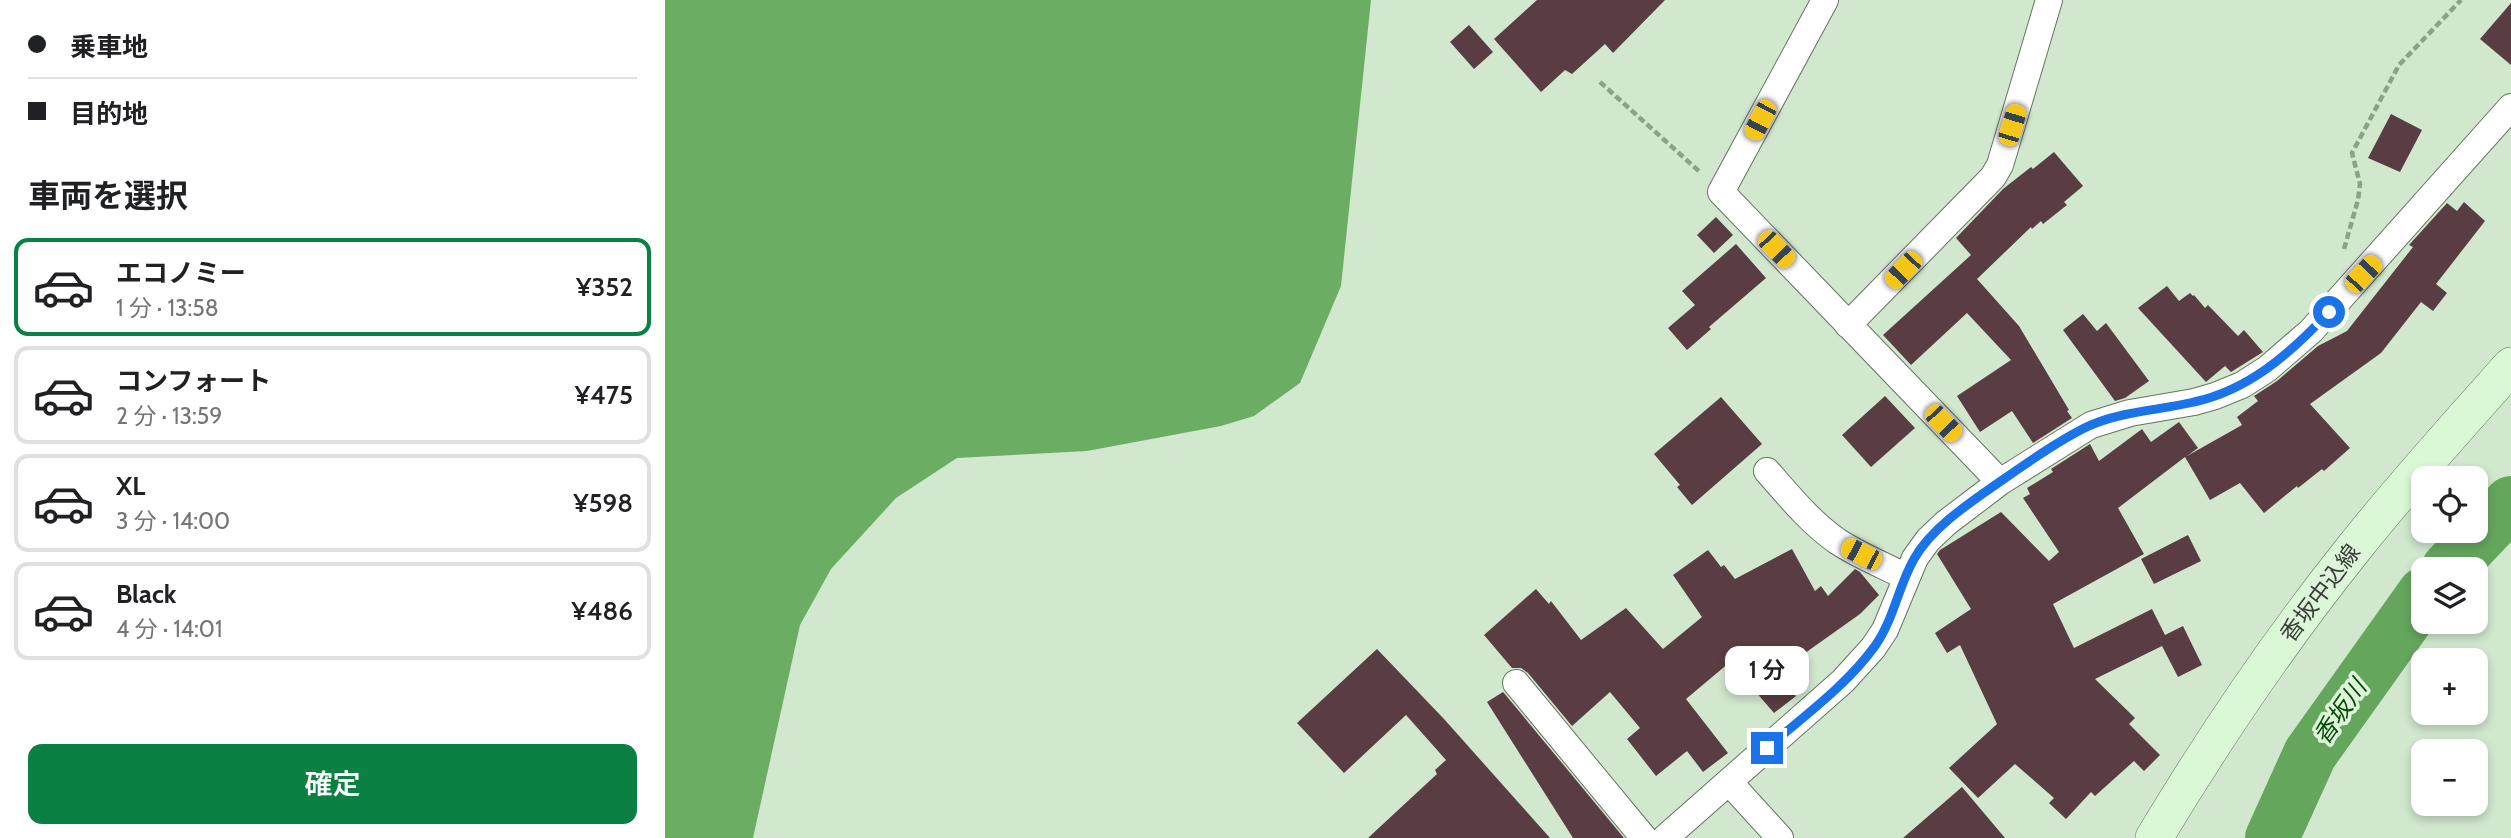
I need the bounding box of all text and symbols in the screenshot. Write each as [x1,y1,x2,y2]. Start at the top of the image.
text: 乗車地 [70,31,148,63]
car [1741,97,1780,143]
text: 目的地 [70,98,148,130]
car [1996,102,2029,148]
text: 車両を選択 [28,176,188,215]
car [1754,227,1799,271]
car [1881,248,1926,292]
car [2341,251,2386,297]
icon: car [32,256,95,319]
text: エコノミー [116,257,246,289]
text: ¥352 [576,271,633,303]
text: 1 分 · 13:58 [116,294,219,322]
route start [2313,296,2345,328]
icon: car [32,364,95,427]
text: コンフォート [116,365,271,397]
text: ¥475 [575,379,633,411]
car [1921,401,1966,445]
text: 2 分 · 13:59 [116,402,222,430]
map controls [2411,466,2488,816]
button: locate [2411,466,2488,543]
text: XL [116,470,145,502]
icon: car [32,472,95,535]
text: ¥598 [573,487,633,519]
text: 3 分 · 14:00 [116,507,230,535]
car [1838,535,1885,573]
street label: 香坂中込線 [2274,539,2366,647]
button: layers [2411,557,2488,634]
text: Black [116,578,176,610]
icon: car [32,580,95,643]
text: ¥486 [572,595,633,627]
text: 4 分 · 14:01 [116,615,222,643]
callout: 1 分 [1725,646,1809,696]
button: + [2411,648,2488,725]
text: 1 分 [1749,656,1785,684]
water label: 香坂川 [2307,671,2374,750]
route end [1751,732,1783,764]
button: − [2411,739,2488,816]
button: 確定 [28,744,637,824]

